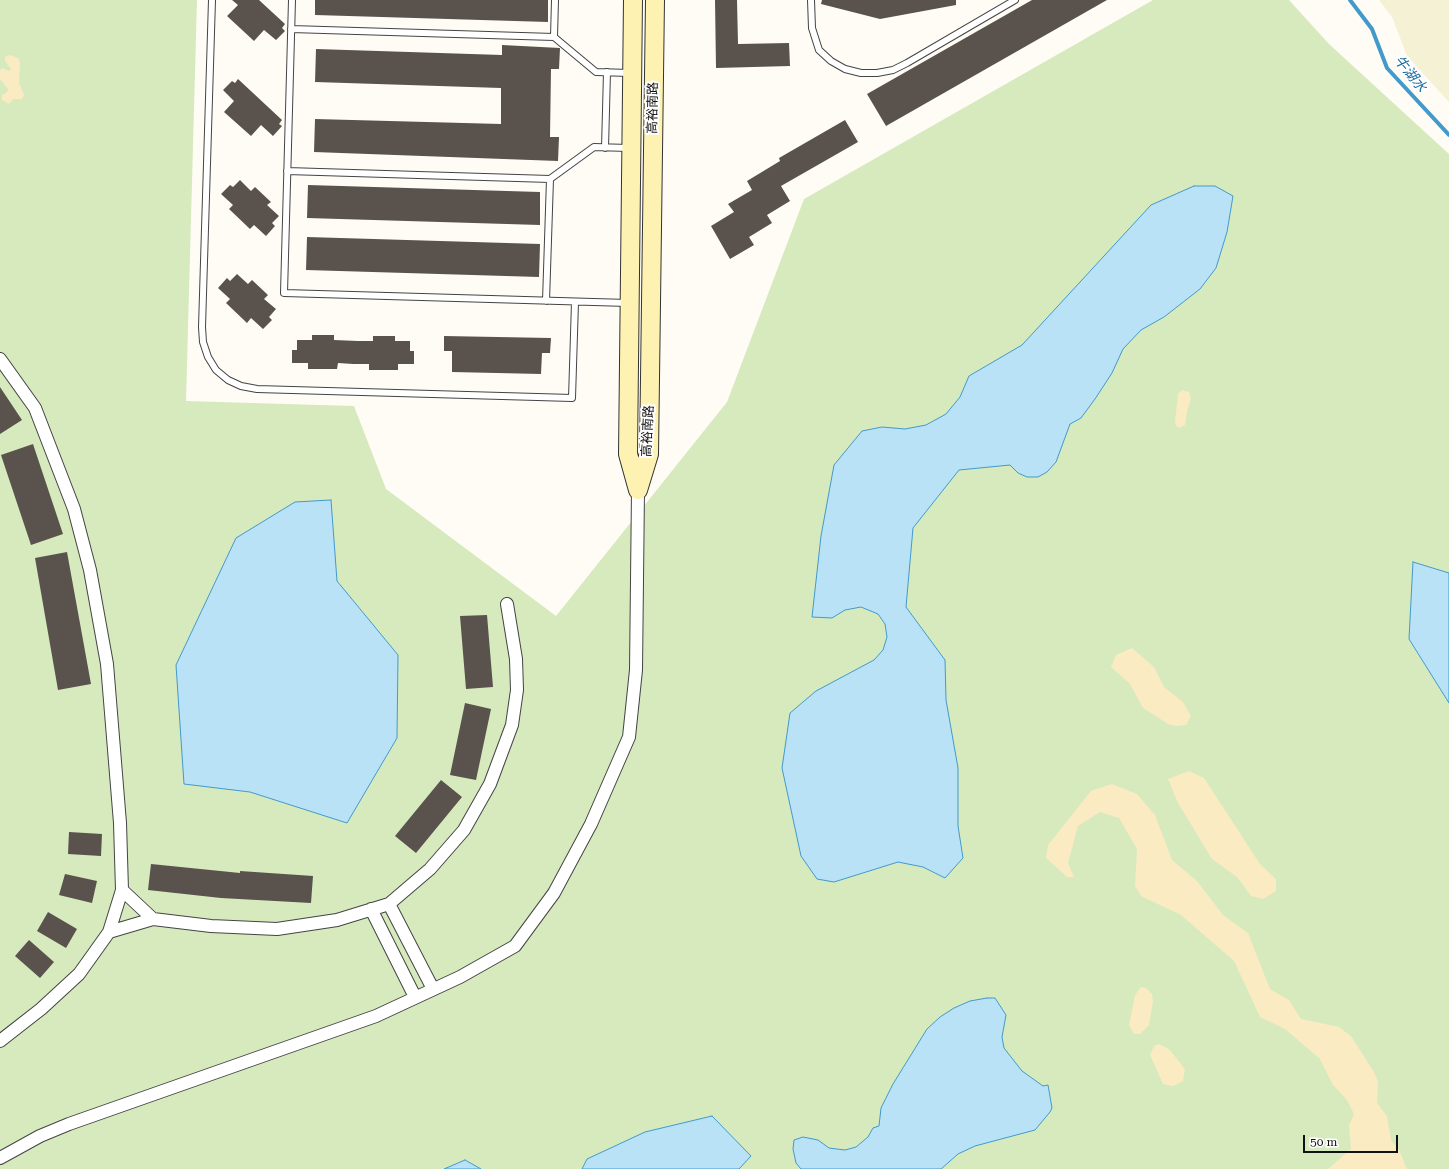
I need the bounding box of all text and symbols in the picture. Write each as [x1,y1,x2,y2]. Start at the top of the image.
water label: 牛湖水 [1390,52,1430,96]
street label: 高裕南路 [645,82,661,134]
street label: 高裕南路 [639,405,657,457]
scale bar [1305,1127,1400,1153]
text: 50 m [1310,1135,1337,1149]

